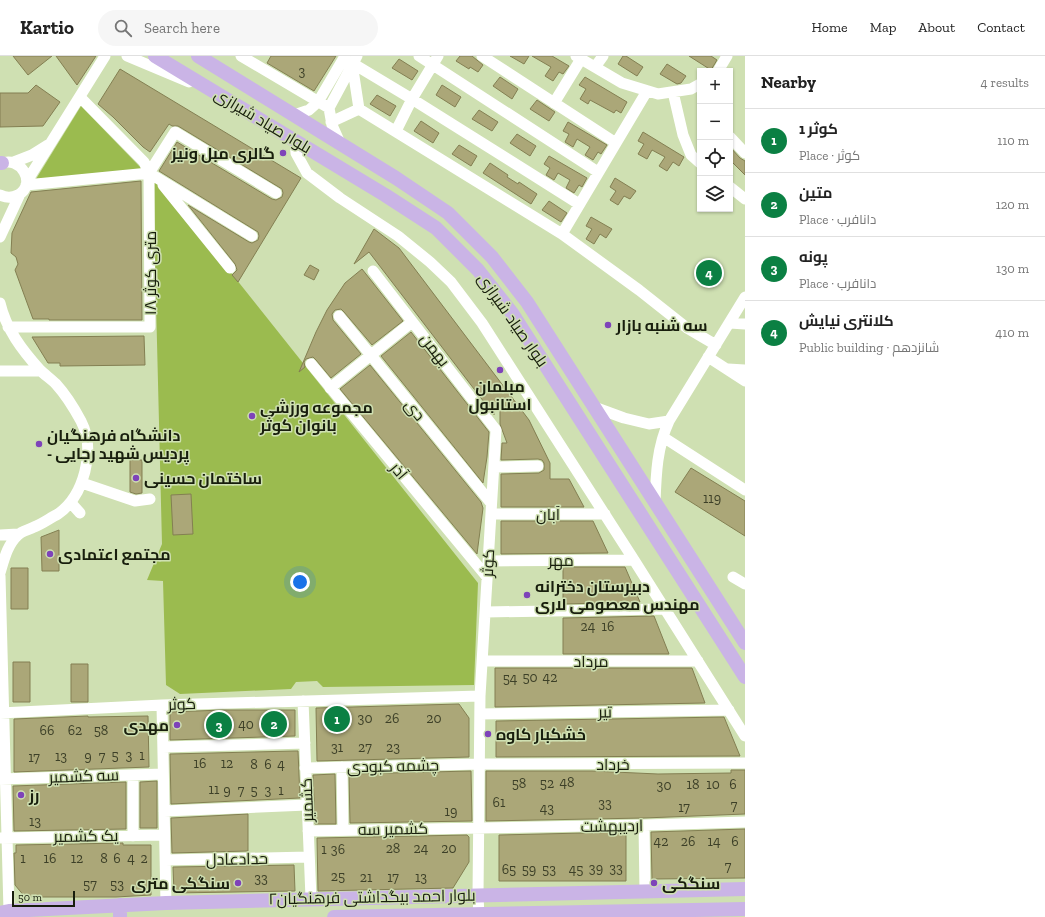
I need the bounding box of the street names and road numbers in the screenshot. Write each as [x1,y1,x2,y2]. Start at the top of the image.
street label: بلوار صیاد شیرازی [210,85,315,158]
street label: ۱۸ متری کوثر [141,231,161,315]
street label: بلوار صیاد شیرازی [473,269,552,371]
street label: بهمن [415,330,454,371]
street label: دی [400,395,429,425]
street label: آذر [386,458,412,484]
street label: آبان [536,505,561,525]
street label: کوثر [478,548,498,579]
street label: مهر [547,551,574,571]
street label: مرداد [574,652,608,671]
street label: کوثر [167,694,196,714]
street label: تیر [597,702,613,722]
street label: خرداد [596,755,630,774]
street label: چشمه کبودی [347,756,439,778]
street label: سه کشمیر [48,765,119,787]
street label: کشمیر [297,778,317,823]
street label: اردیبهشت [581,816,643,837]
street label: کشمیر سه [358,819,428,839]
street label: یک کشمیر [52,826,119,846]
street label: حدادعادل [206,849,268,870]
street label: بلوار احمد بیگداشتی فرهنگیان۲ [268,886,476,909]

